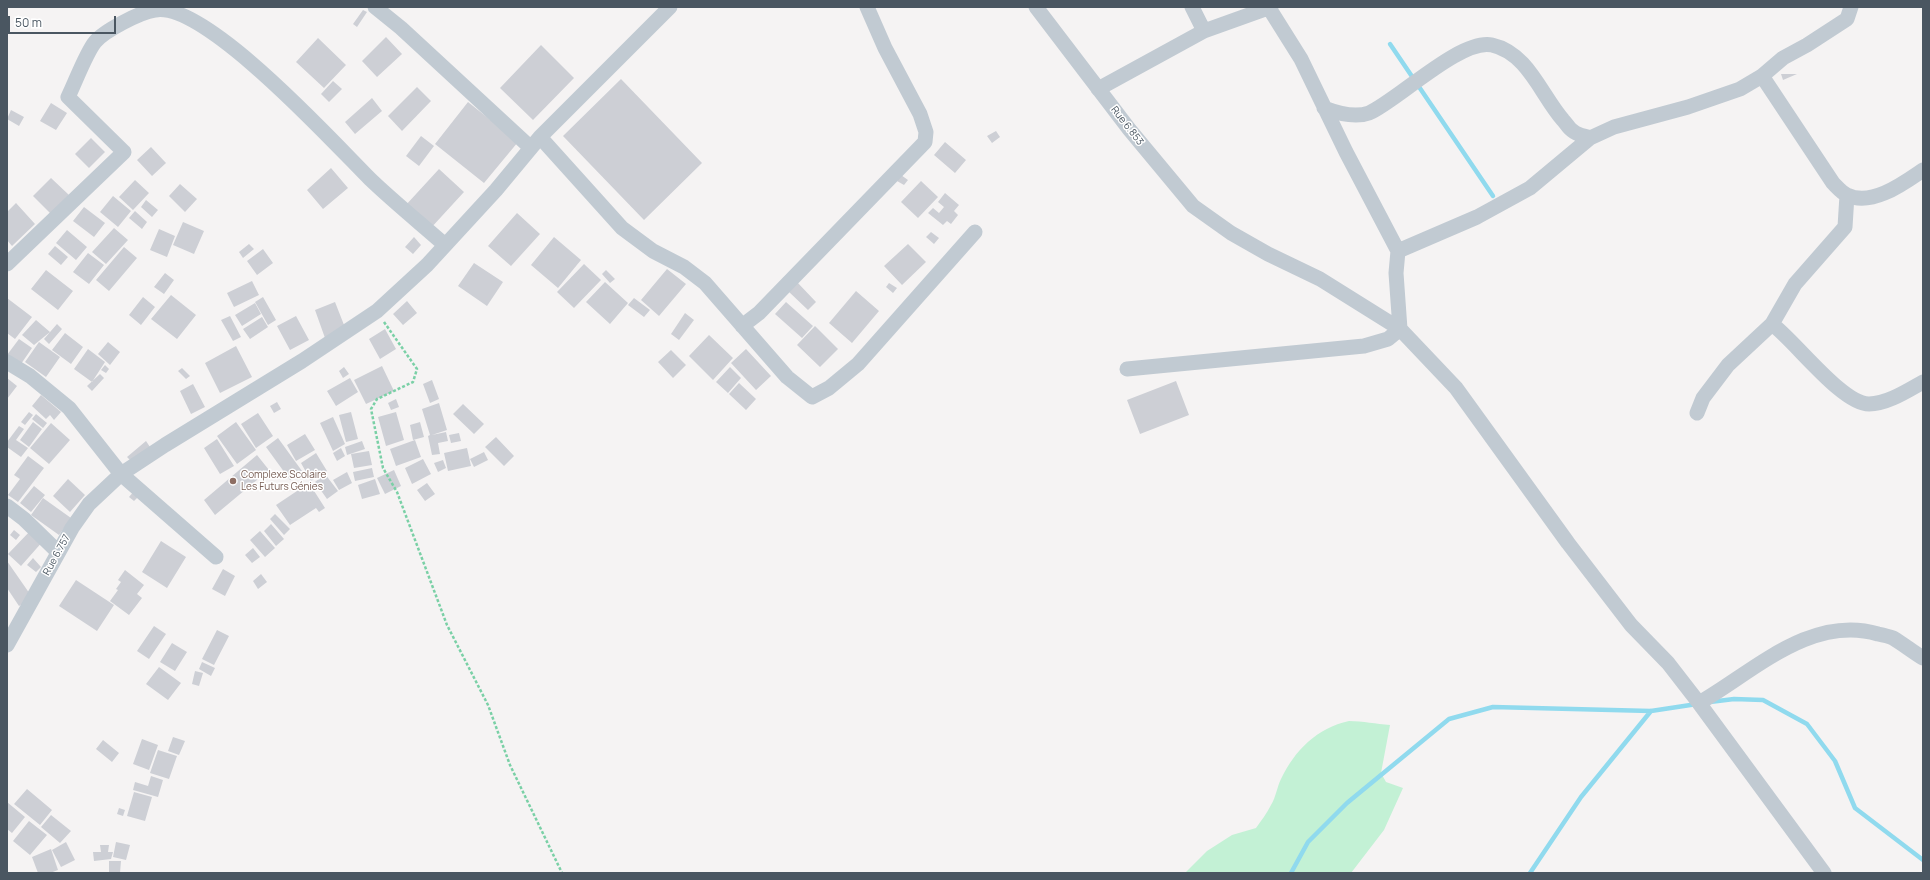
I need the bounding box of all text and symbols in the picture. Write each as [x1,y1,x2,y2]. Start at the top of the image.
scale bar [10,8,118,34]
text: 50 m [15,14,42,31]
street label: Rue 6.853 [1108,104,1146,148]
place label: Complexe Scolaire Les Futurs Génies [241,469,326,492]
marker: Complexe Scolaire Les Futurs Génies [228,476,238,486]
street label: Rue 6.757 [41,533,73,577]

